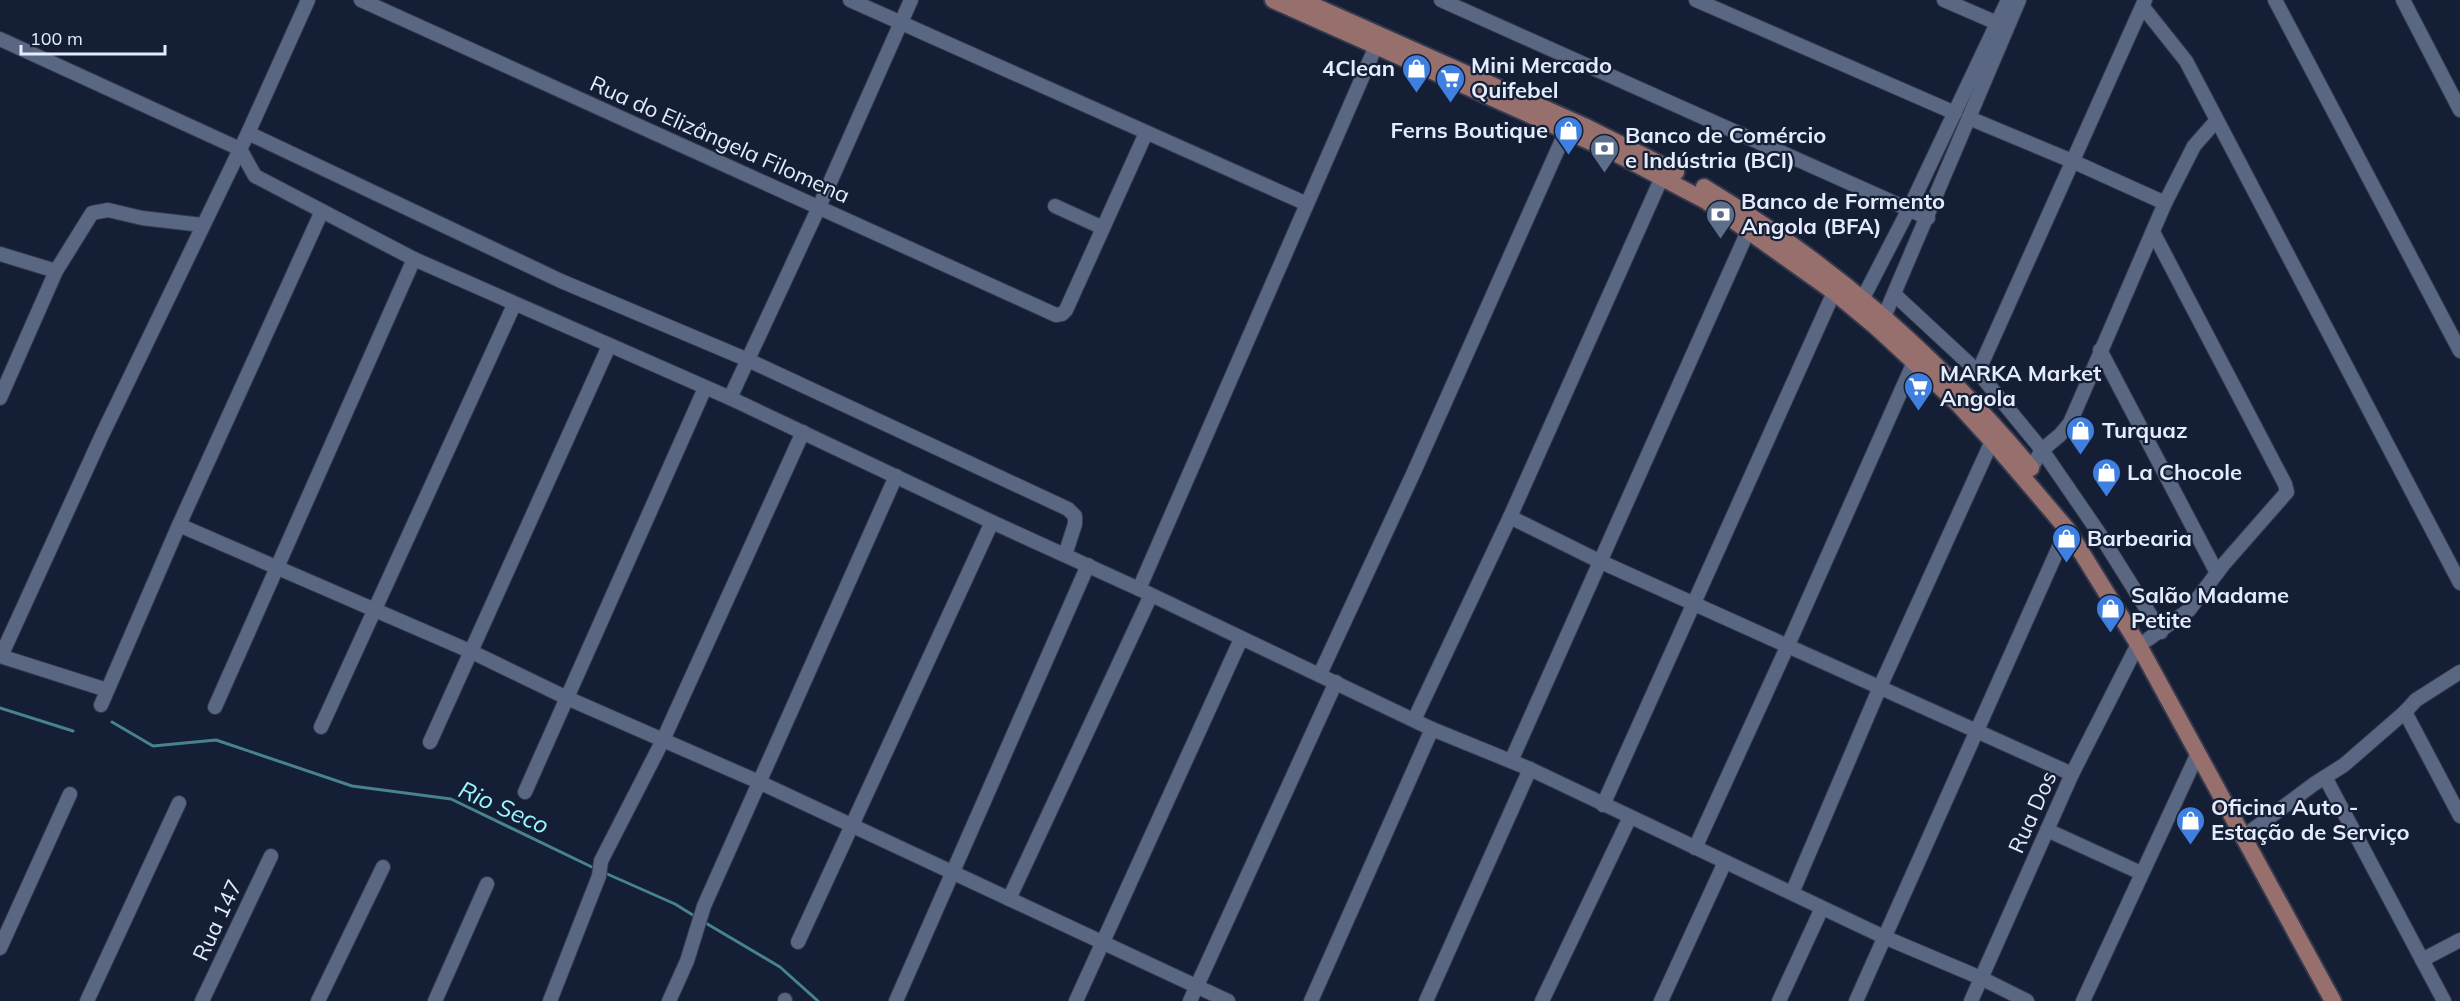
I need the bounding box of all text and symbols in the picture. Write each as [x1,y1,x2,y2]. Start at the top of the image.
scale bar [21,18,165,56]
text: 100 m [30,27,83,50]
place label: Mini Mercado Quifebel [1471,51,1612,104]
shop icon: 4Clean [1400,52,1432,94]
place label: 4Clean [1322,54,1395,82]
supermarket icon: Mini Mercado Quifebel [1434,62,1466,104]
street label: Rua do Elizângela Filomena [586,69,854,209]
shop icon: Ferns Boutique [1553,114,1585,156]
place label: Ferns Boutique [1391,116,1548,144]
place label: Banco de Comércio e Indústria (BCI) [1625,121,1826,174]
bank icon: Banco de Comércio e Indústria (BCI) [1588,132,1620,174]
place label: Banco de Formento Angola (BFA) [1741,187,1945,240]
bank icon: Banco de Formento Angola (BFA) [1704,198,1736,240]
place label: MARKA Market Angola [1940,359,2101,412]
supermarket icon: MARKA Market Angola [1903,370,1935,412]
shop icon: Turquaz [2065,414,2097,456]
place label: Turquaz [2102,416,2188,444]
shop icon: La Chocole [2090,456,2122,498]
place label: La Chocole [2127,458,2242,486]
shop icon: Barbearia [2050,522,2082,564]
place label: Barbearia [2087,524,2192,552]
place label: Salão Madame Petite [2131,581,2289,634]
shop icon: Salão Madame Petite [2094,592,2126,634]
street label: Rua Dos [2002,767,2062,857]
water label: Rio Seco [454,774,554,840]
place label: Oficina Auto - Estação de Serviço [2211,793,2410,846]
shop icon: Oficina Auto - Estação de Serviço [2174,804,2206,846]
street label: Rua 147 [186,875,248,965]

